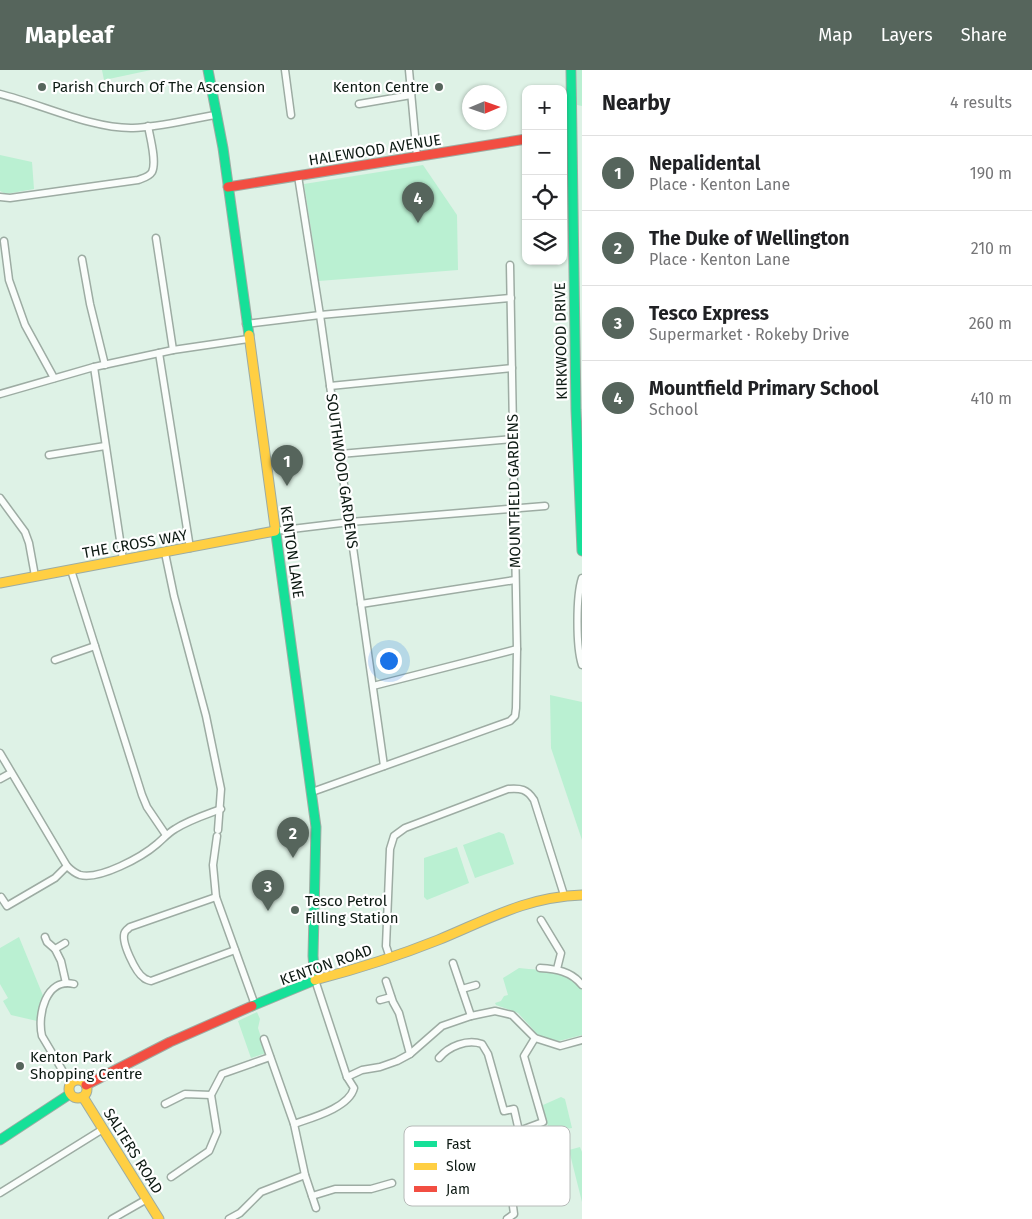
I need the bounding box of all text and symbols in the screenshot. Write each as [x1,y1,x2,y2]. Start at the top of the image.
text: Mapleaf [25,21,113,49]
text: Map [818,24,853,46]
text: Layers [881,24,933,46]
text: Share [961,24,1007,46]
place label: Parish Church Of The Ascension [52,78,265,96]
place label: Kenton Centre [333,78,429,96]
marker: Parish Church Of The Ascension [36,81,48,93]
marker: Kenton Centre [433,81,445,93]
north arrow [462,85,507,130]
map controls [522,85,567,265]
button: + [522,85,567,130]
text: Nearby [602,90,670,116]
text: 4 results [950,93,1012,112]
button: − [522,130,567,175]
street label: HALEWOOD AVENUE [307,131,443,169]
text: Nepalidental [649,152,760,175]
text: 1 [614,164,622,183]
text: 190 m [970,164,1012,183]
button: locate [522,175,567,220]
text: Place · Kenton Lane [649,175,790,194]
pin: 4 [402,182,434,223]
button: layers [522,220,567,265]
text: The Duke of Wellington [649,227,850,250]
text: 2 [614,239,622,258]
text: 210 m [971,239,1012,258]
text: Place · Kenton Lane [649,250,790,269]
street label: KIRKWOOD DRIVE [551,282,571,400]
text: Tesco Express [649,302,769,325]
text: 3 [614,314,622,333]
text: 260 m [969,314,1012,333]
text: Supermarket · Rokeby Drive [649,325,850,344]
text: Mountfield Primary School [649,377,879,400]
text: 4 [613,389,623,408]
text: 410 m [971,389,1012,408]
street label: SOUTHWOOD GARDENS [322,392,362,550]
text: School [649,400,698,419]
street label: MOUNTFIELD GARDENS [504,414,524,568]
pin: 1 [271,445,303,486]
street label: KENTON LANE [277,505,307,599]
street label: THE CROSS WAY [81,526,190,562]
your location [376,648,402,674]
pin: 2 [277,817,309,858]
pin: 3 [252,870,284,911]
place label: Tesco Petrol Filling Station [305,892,399,927]
marker: Tesco Petrol Filling Station [289,904,301,916]
street label: KENTON ROAD [278,941,374,989]
place label: Kenton Park Shopping Centre [30,1048,142,1083]
marker: Kenton Park Shopping Centre [14,1060,26,1072]
street label: SALTERS ROAD [100,1105,166,1197]
legend [404,1126,570,1206]
text: Fast [446,1136,472,1153]
text: Slow [446,1158,476,1175]
text: Jam [446,1181,470,1198]

